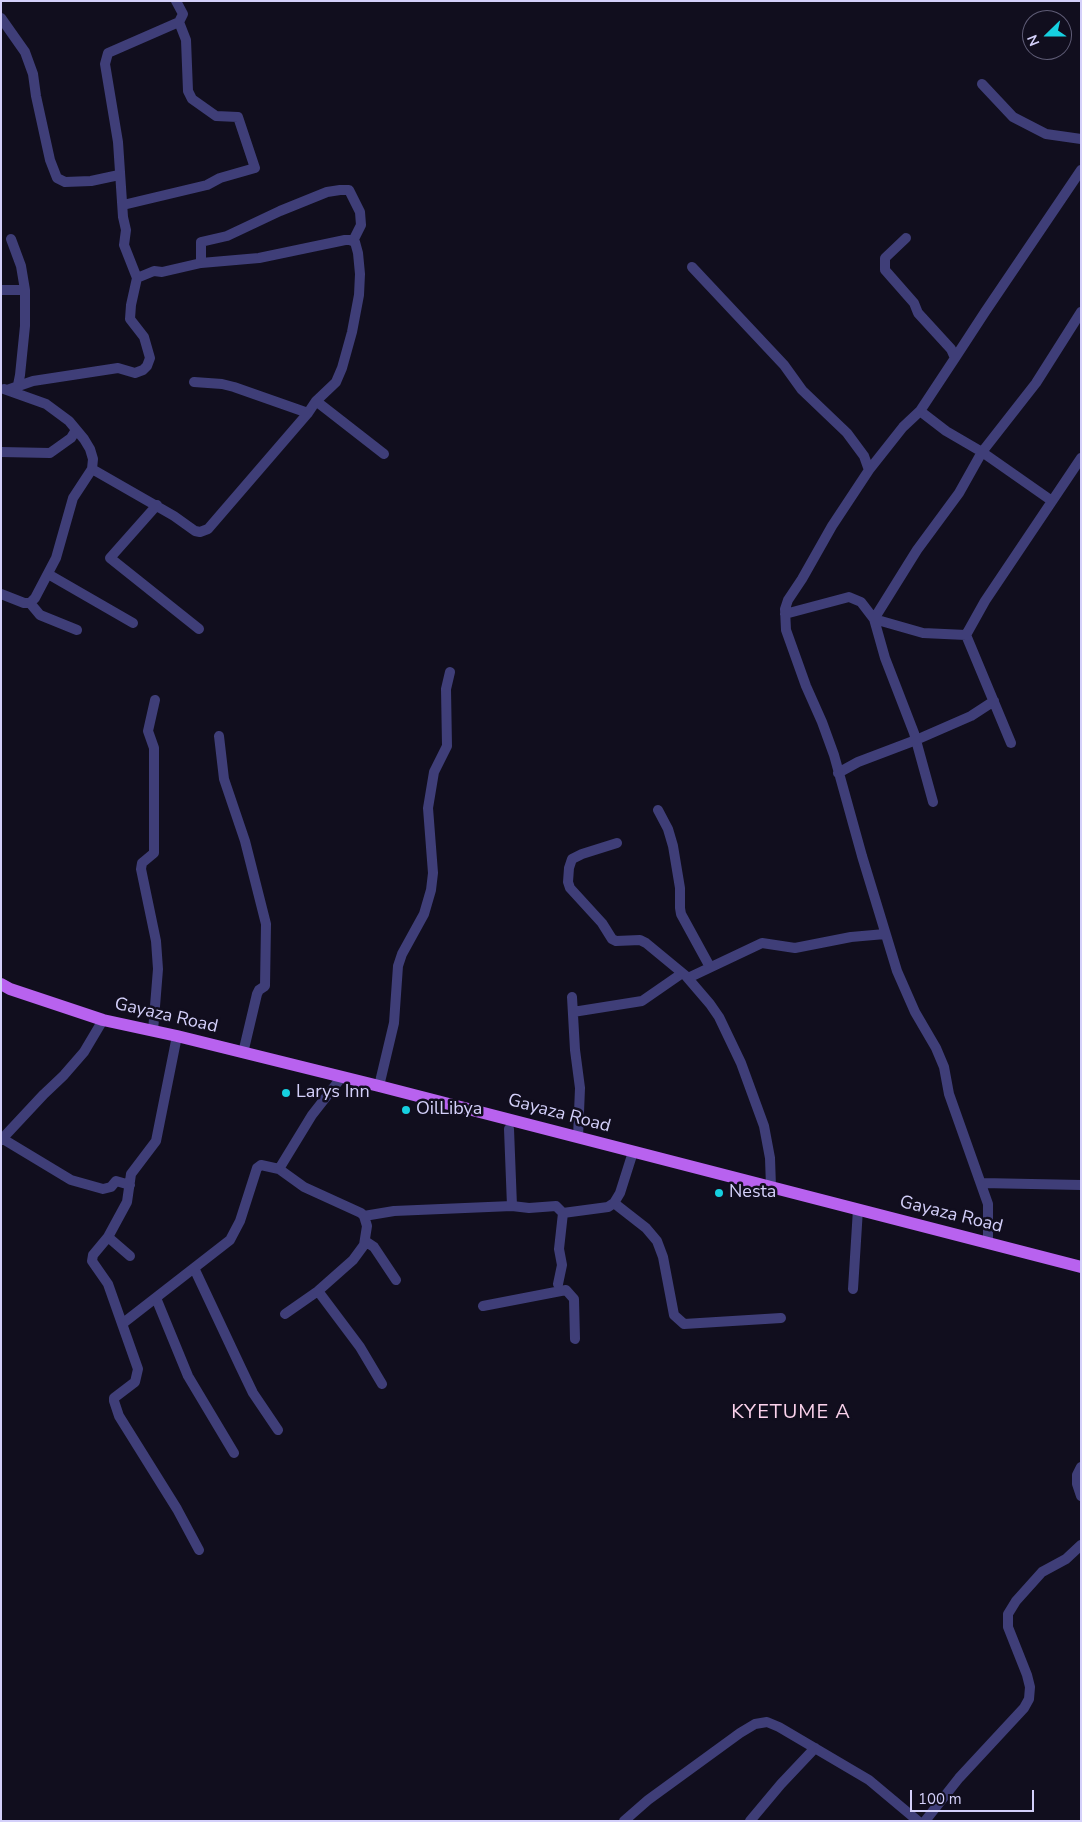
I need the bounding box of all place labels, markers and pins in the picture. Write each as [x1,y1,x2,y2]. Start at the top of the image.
place label: Larys Inn [296,1082,370,1104]
marker: Larys Inn [280,1087,292,1099]
place label: OilLibya [416,1099,482,1121]
marker: OilLibya [400,1104,412,1116]
place label: Nesta [729,1182,776,1204]
marker: Nesta [713,1187,725,1199]

